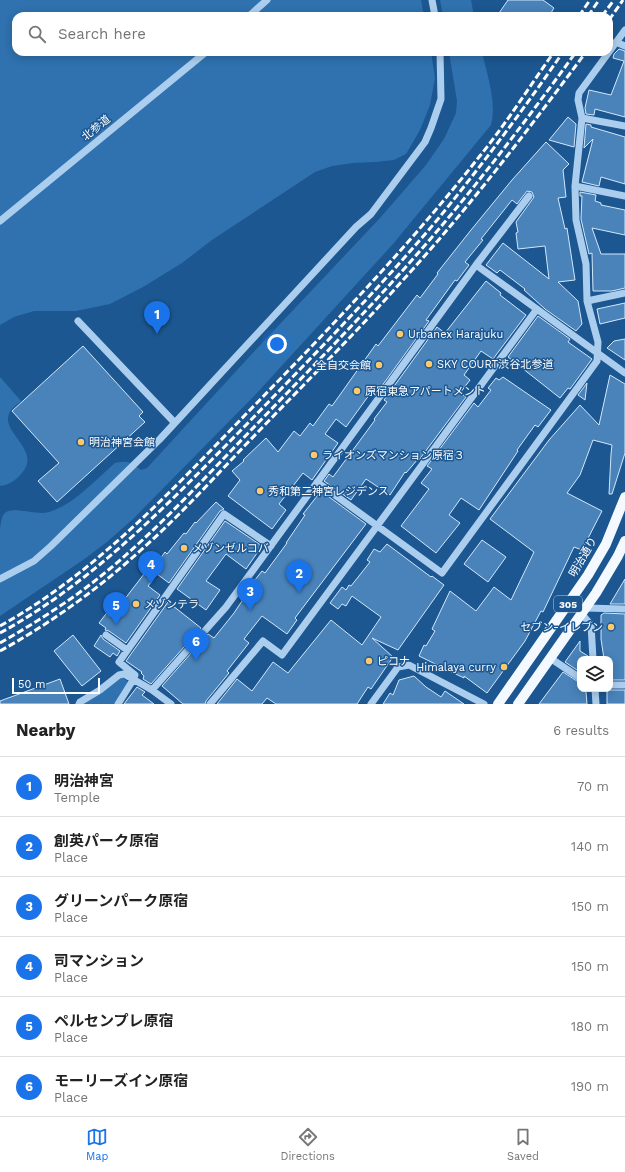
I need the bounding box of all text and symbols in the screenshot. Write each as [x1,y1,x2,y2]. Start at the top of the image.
search box [12,12,613,56]
icon: search [26,23,48,45]
text: Search here [58,25,146,43]
street label: 北参道 [79,113,113,143]
pin: 1 [144,301,170,334]
place label: Urbanex Harajuku [408,328,503,341]
marker: Urbanex Harajuku [395,329,405,339]
your location [267,334,287,354]
place label: SKY COURT渋谷北参道 [437,358,553,371]
place label: 全自交会館 [316,359,371,372]
marker: SKY COURT渋谷北参道 [424,359,434,369]
marker: 全自交会館 [374,360,384,370]
place label: 原宿東急アパートメント [365,385,486,398]
marker: 原宿東急アパートメント [352,386,362,396]
place label: 明治神宮会館 [89,436,155,449]
marker: 明治神宮会館 [76,437,86,447]
place label: ライオンズマンション原宿３ [322,449,465,462]
marker: ライオンズマンション原宿３ [309,450,319,460]
place label: 秀和第二神宮レジデンス [268,485,389,498]
marker: 秀和第二神宮レジデンス [255,486,265,496]
street label: 明治通り [566,535,600,579]
place label: メゾンゼルコバ [192,542,269,555]
marker: メゾンゼルコバ [179,543,189,553]
pin: 4 [138,551,164,584]
pin: 2 [286,560,312,593]
pin: 3 [237,578,263,611]
pin: 5 [103,592,129,625]
road number: 305 [554,596,582,612]
place label: メゾンテラ [144,598,199,611]
marker: メゾンテラ [131,599,141,609]
place label: セブン-イレブン [520,621,603,634]
marker: セブン-イレブン [606,622,616,632]
pin: 6 [183,628,209,661]
place label: ピコナ [377,655,410,668]
marker: ピコナ [364,656,374,666]
map controls [577,656,613,692]
button: layers [577,656,613,692]
place label: Himalaya curry [416,661,496,674]
marker: Himalaya curry [499,662,509,672]
scale bar [12,676,100,695]
text: 50 m [18,678,45,691]
text: Nearby [16,720,75,740]
text: 6 results [553,723,609,738]
text: 明治神宮 [54,772,114,790]
text: 1 [26,779,32,794]
text: 70 m [577,779,609,794]
text: Temple [54,790,100,805]
text: 創英パーク原宿 [54,832,159,850]
text: 2 [25,839,33,854]
text: 140 m [571,839,609,854]
text: Place [54,850,88,865]
text: グリーンパーク原宿 [54,892,188,910]
text: 3 [25,899,33,914]
text: 150 m [571,899,609,914]
text: Place [54,910,88,925]
text: 司マンション [54,952,144,970]
text: 4 [25,959,33,974]
text: 150 m [571,959,609,974]
text: Place [54,970,88,985]
text: ペルセンプレ原宿 [54,1012,174,1030]
text: 5 [25,1019,33,1034]
text: 180 m [571,1019,609,1034]
text: Place [54,1030,88,1045]
text: モーリーズイン原宿 [54,1072,188,1090]
text: 6 [25,1079,33,1094]
text: 190 m [571,1079,609,1094]
text: Place [54,1090,88,1105]
tab: Map [86,1126,108,1163]
tab: Directions [281,1126,335,1163]
tab: Saved [507,1126,539,1163]

